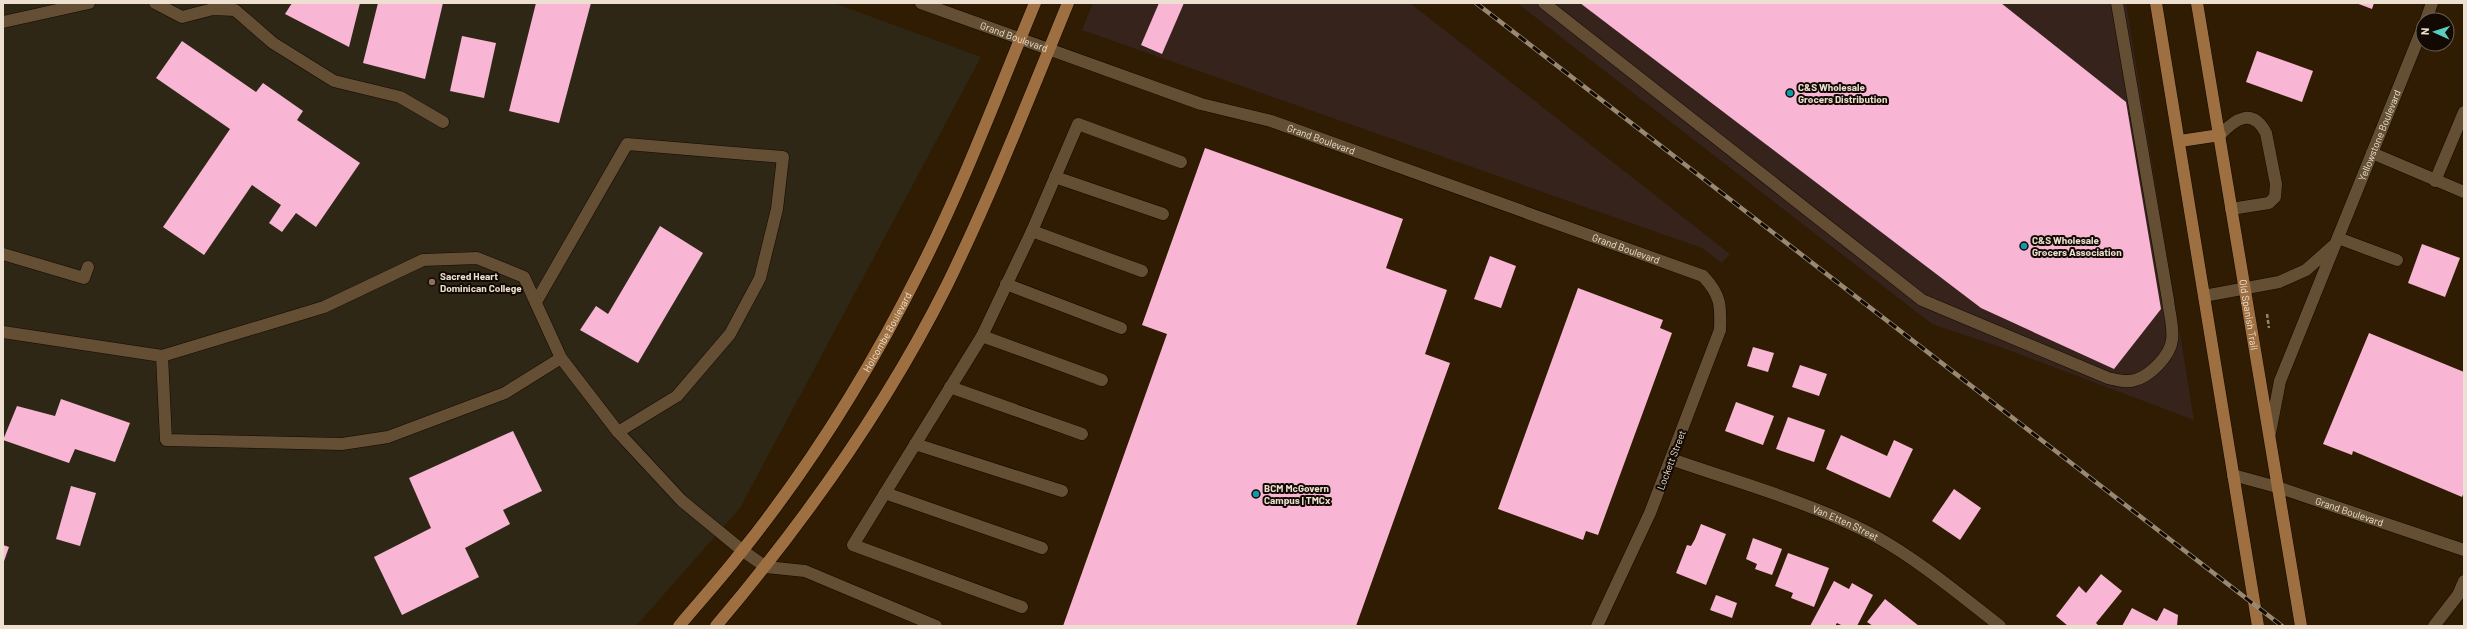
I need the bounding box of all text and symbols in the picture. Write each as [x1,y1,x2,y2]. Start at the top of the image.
north arrow [2415,12,2455,52]
street label: Grand Boulevard [979,19,1050,54]
text: N [2418,27,2431,35]
place label: C&S Wholesale Grocers Distribution [1798,81,1887,105]
marker: C&S Wholesale Grocers Distribution [1785,88,1795,98]
street label: Yellowstone Boulevard [2356,88,2403,182]
street label: Grand Boulevard [1286,121,1357,157]
street label: Grand Boulevard [1591,231,1662,266]
place label: C&S Wholesale Grocers Association [2032,234,2122,258]
marker: C&S Wholesale Grocers Association [2019,241,2029,251]
place label: Sacred Heart Dominican College [440,270,522,294]
marker: Sacred Heart Dominican College [427,277,437,287]
street label: Old Spanish Trail [2237,278,2261,351]
street label: Holcombe Boulevard [860,290,914,374]
street label: Lockett Street [1654,428,1688,492]
place label: BCM McGovern Campus | TMCx [1264,482,1331,506]
marker: BCM McGovern Campus | TMCx [1251,489,1261,499]
street label: Grand Boulevard [2314,494,2385,528]
street label: Van Etten Street [1811,502,1881,543]

